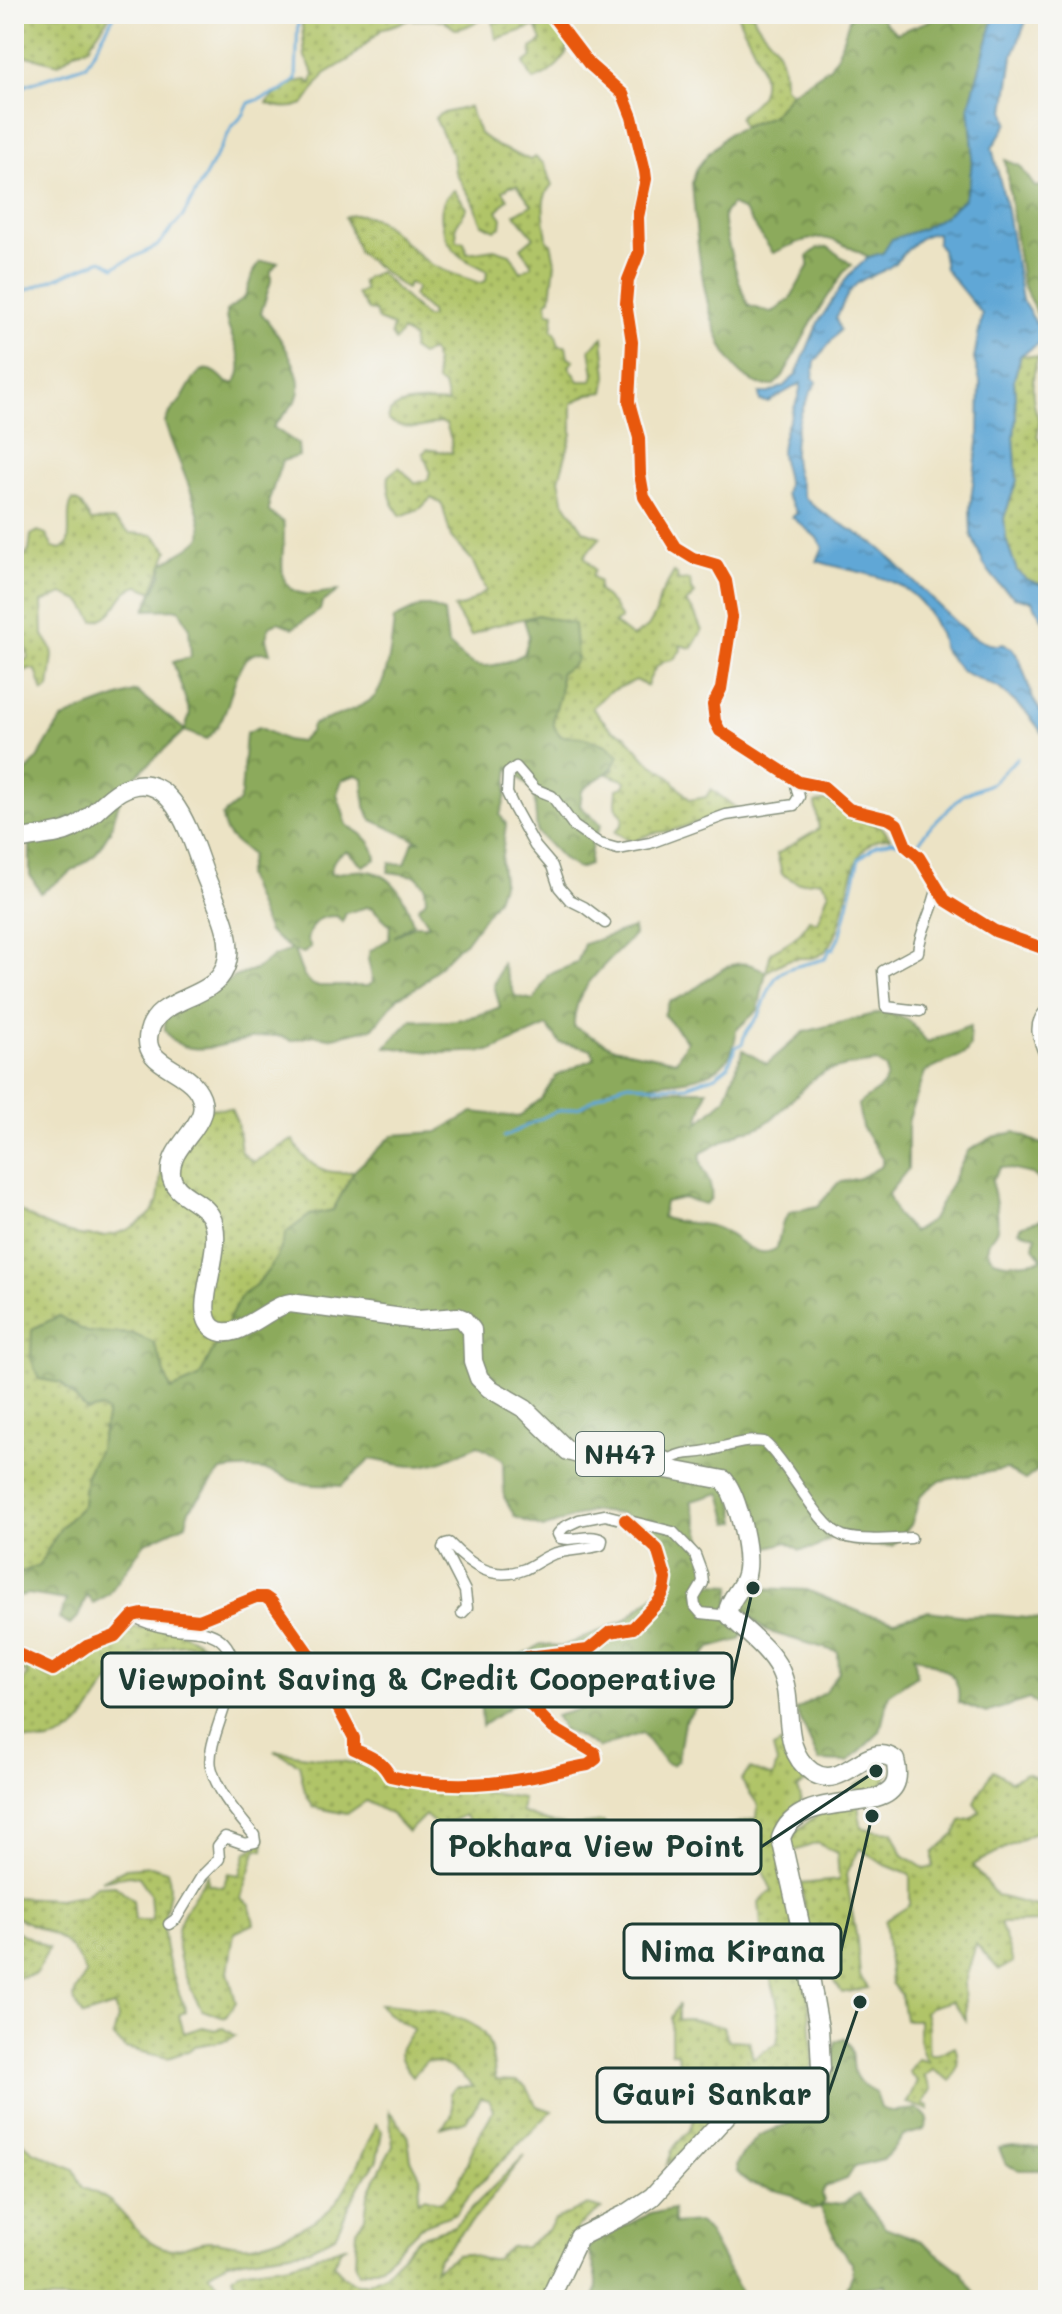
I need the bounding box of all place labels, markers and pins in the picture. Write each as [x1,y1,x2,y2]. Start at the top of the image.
callout: Viewpoint Saving & Credit Cooperative [102,1653,732,1707]
callout: Pokhara View Point [432,1820,761,1874]
callout: Nima Kirana [624,1924,841,1978]
callout: Gauri Sankar [597,2068,828,2122]

